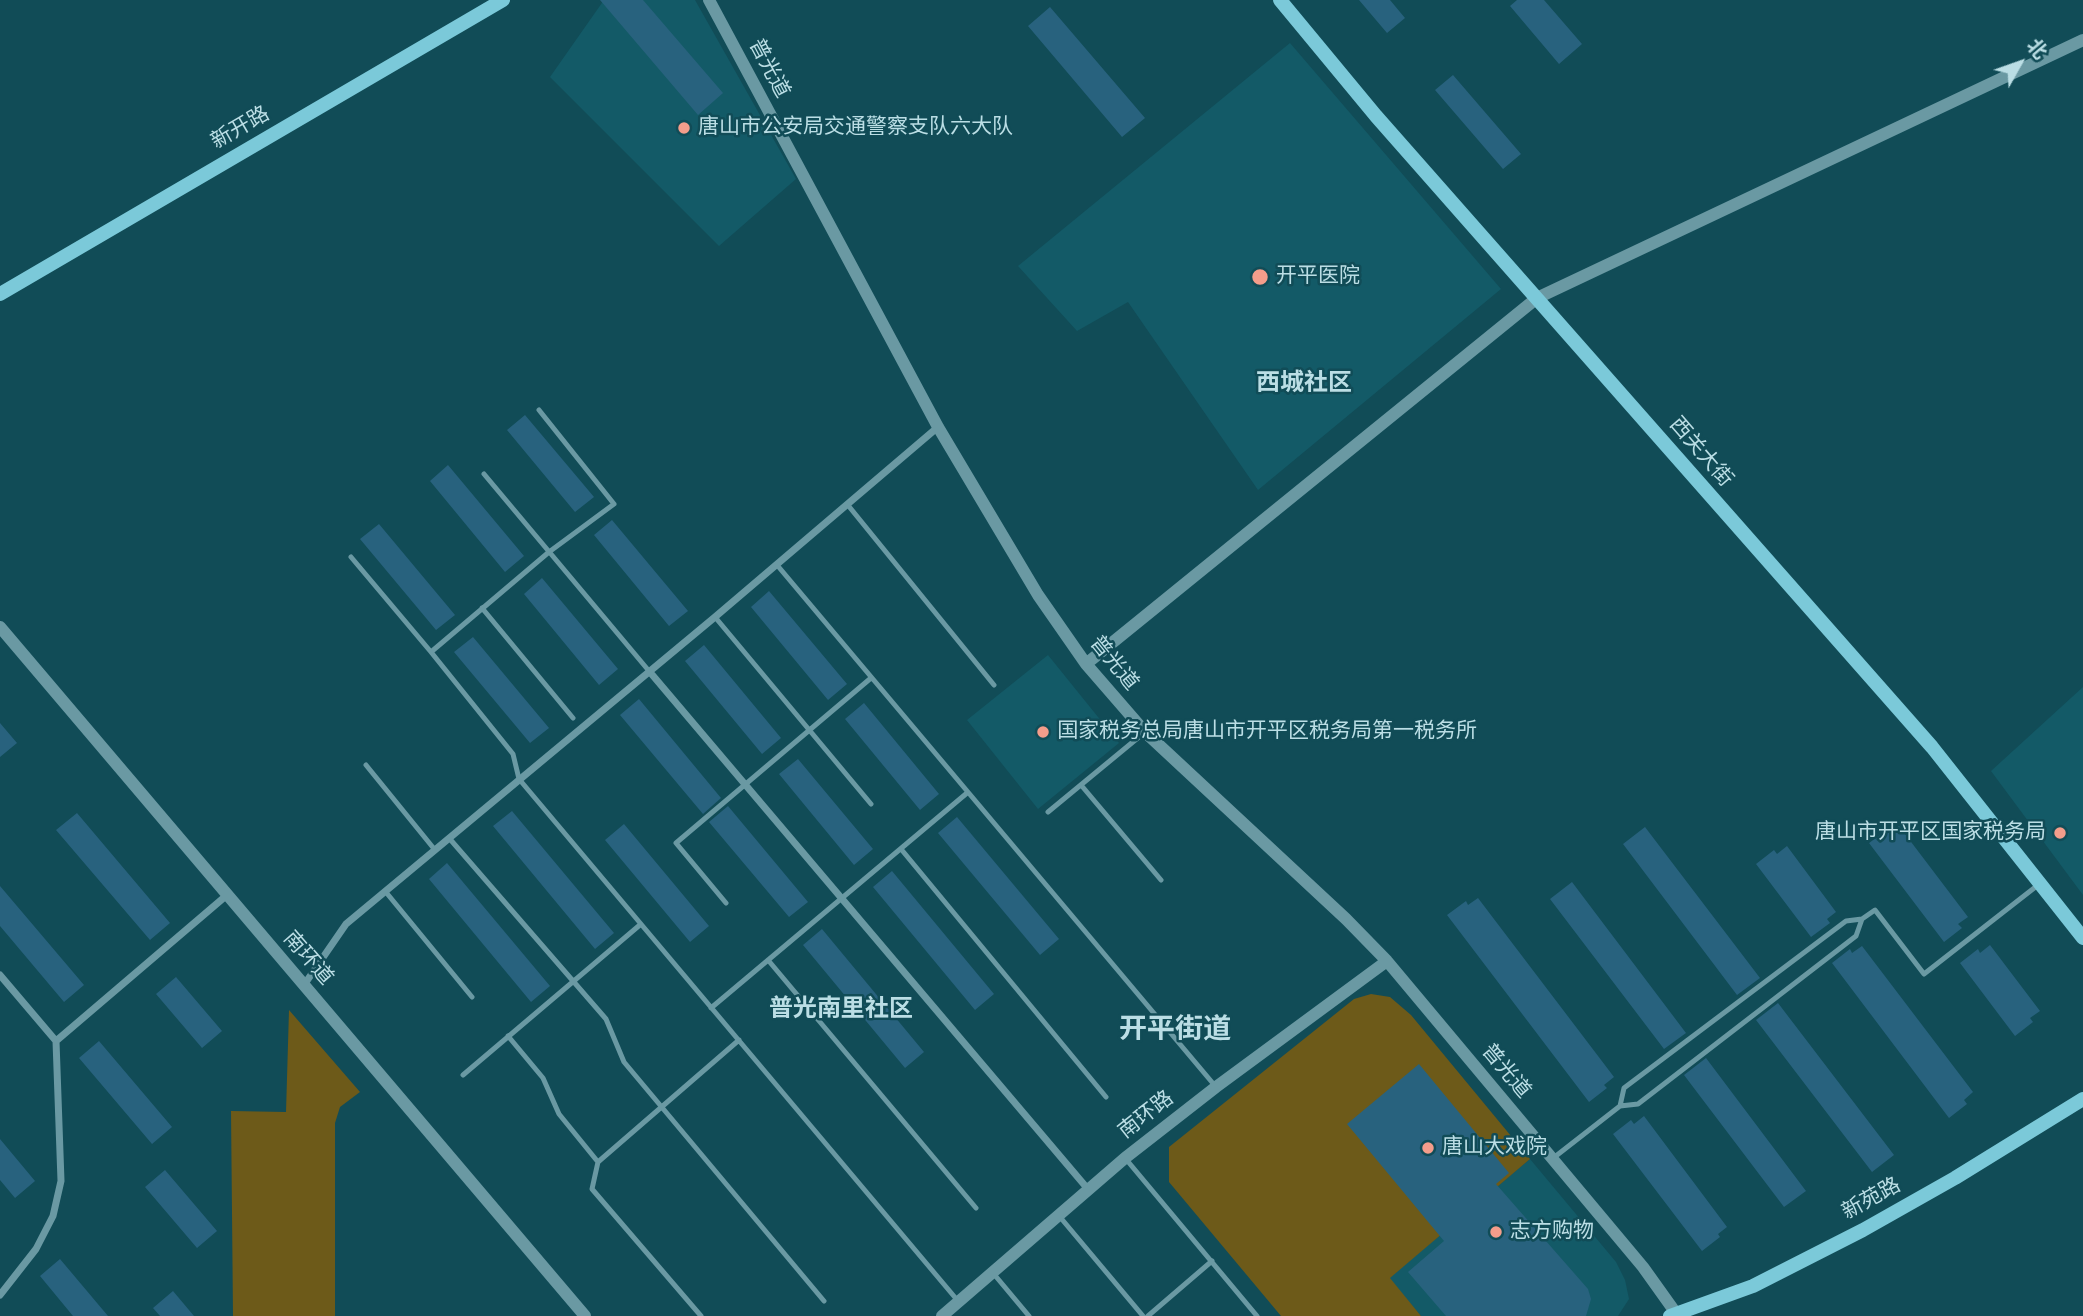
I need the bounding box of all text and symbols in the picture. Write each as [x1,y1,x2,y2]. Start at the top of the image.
north arrow [1985,28,2055,98]
text: 北 [2020,33,2053,65]
street label: 普光道 [742,35,794,103]
street label: 新开路 [207,102,275,156]
place label: 唐山市公安局交通警察支队六大队 [698,115,1013,141]
marker: 唐山市公安局交通警察支队六大队 [676,120,692,136]
place label: 开平医院 [1276,264,1360,290]
marker: 开平医院 [1250,267,1270,287]
district label: 西城社区 [1256,371,1352,399]
street label: 西关大街 [1663,413,1737,493]
street label: 普光道 [1083,632,1143,696]
place label: 国家税务总局唐山市开平区税务局第一税务所 [1057,719,1477,745]
marker: 国家税务总局唐山市开平区税务局第一税务所 [1035,724,1051,740]
place label: 唐山市开平区国家税务局 [1815,820,2046,846]
marker: 唐山市开平区国家税务局 [2052,825,2068,841]
street label: 南环道 [277,927,337,991]
district label: 普光南里社区 [769,997,913,1025]
district label: 开平街道 [1119,1015,1231,1049]
street label: 普光道 [1475,1040,1535,1104]
street label: 南环路 [1114,1087,1180,1145]
place label: 唐山大戏院 [1442,1135,1547,1161]
marker: 唐山大戏院 [1420,1140,1436,1156]
street label: 新苑路 [1838,1174,1906,1226]
place label: 志方购物 [1510,1219,1594,1245]
marker: 志方购物 [1488,1224,1504,1240]

